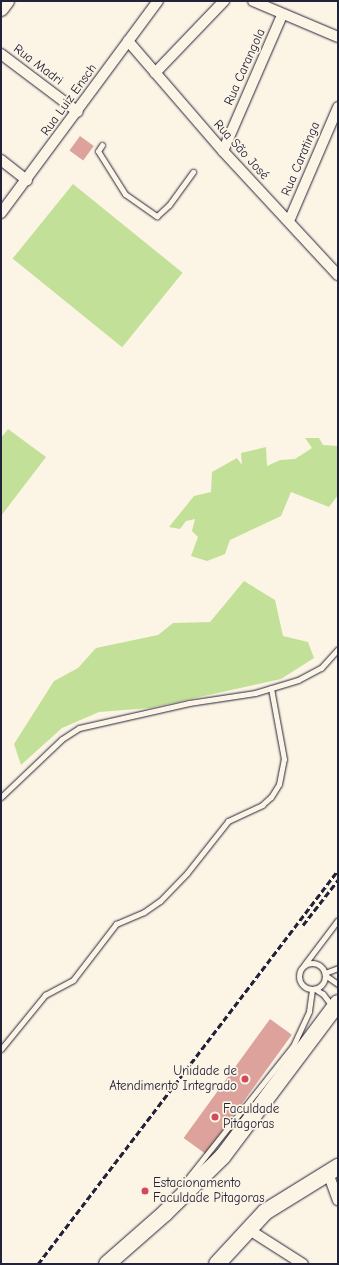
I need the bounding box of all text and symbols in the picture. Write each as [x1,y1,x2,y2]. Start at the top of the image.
street label: Rua Carangola [221,26,269,108]
street label: Rua Madri [10,41,66,89]
street label: Rua Luiz Ensch [38,61,100,139]
street label: Rua São José [210,117,272,183]
street label: Rua Caratinga [278,119,324,199]
place label: Unidade de Atendimento Integrado [109,1064,237,1095]
marker: Unidade de Atendimento Integrado [240,1074,250,1084]
place label: Faculdade Pitagoras [223,1102,279,1133]
marker: Faculdade Pitagoras [210,1112,220,1122]
place label: Estacionamento Faculdade Pitagoras [153,1176,265,1207]
marker: Estacionamento Faculdade Pitagoras [140,1186,150,1196]

